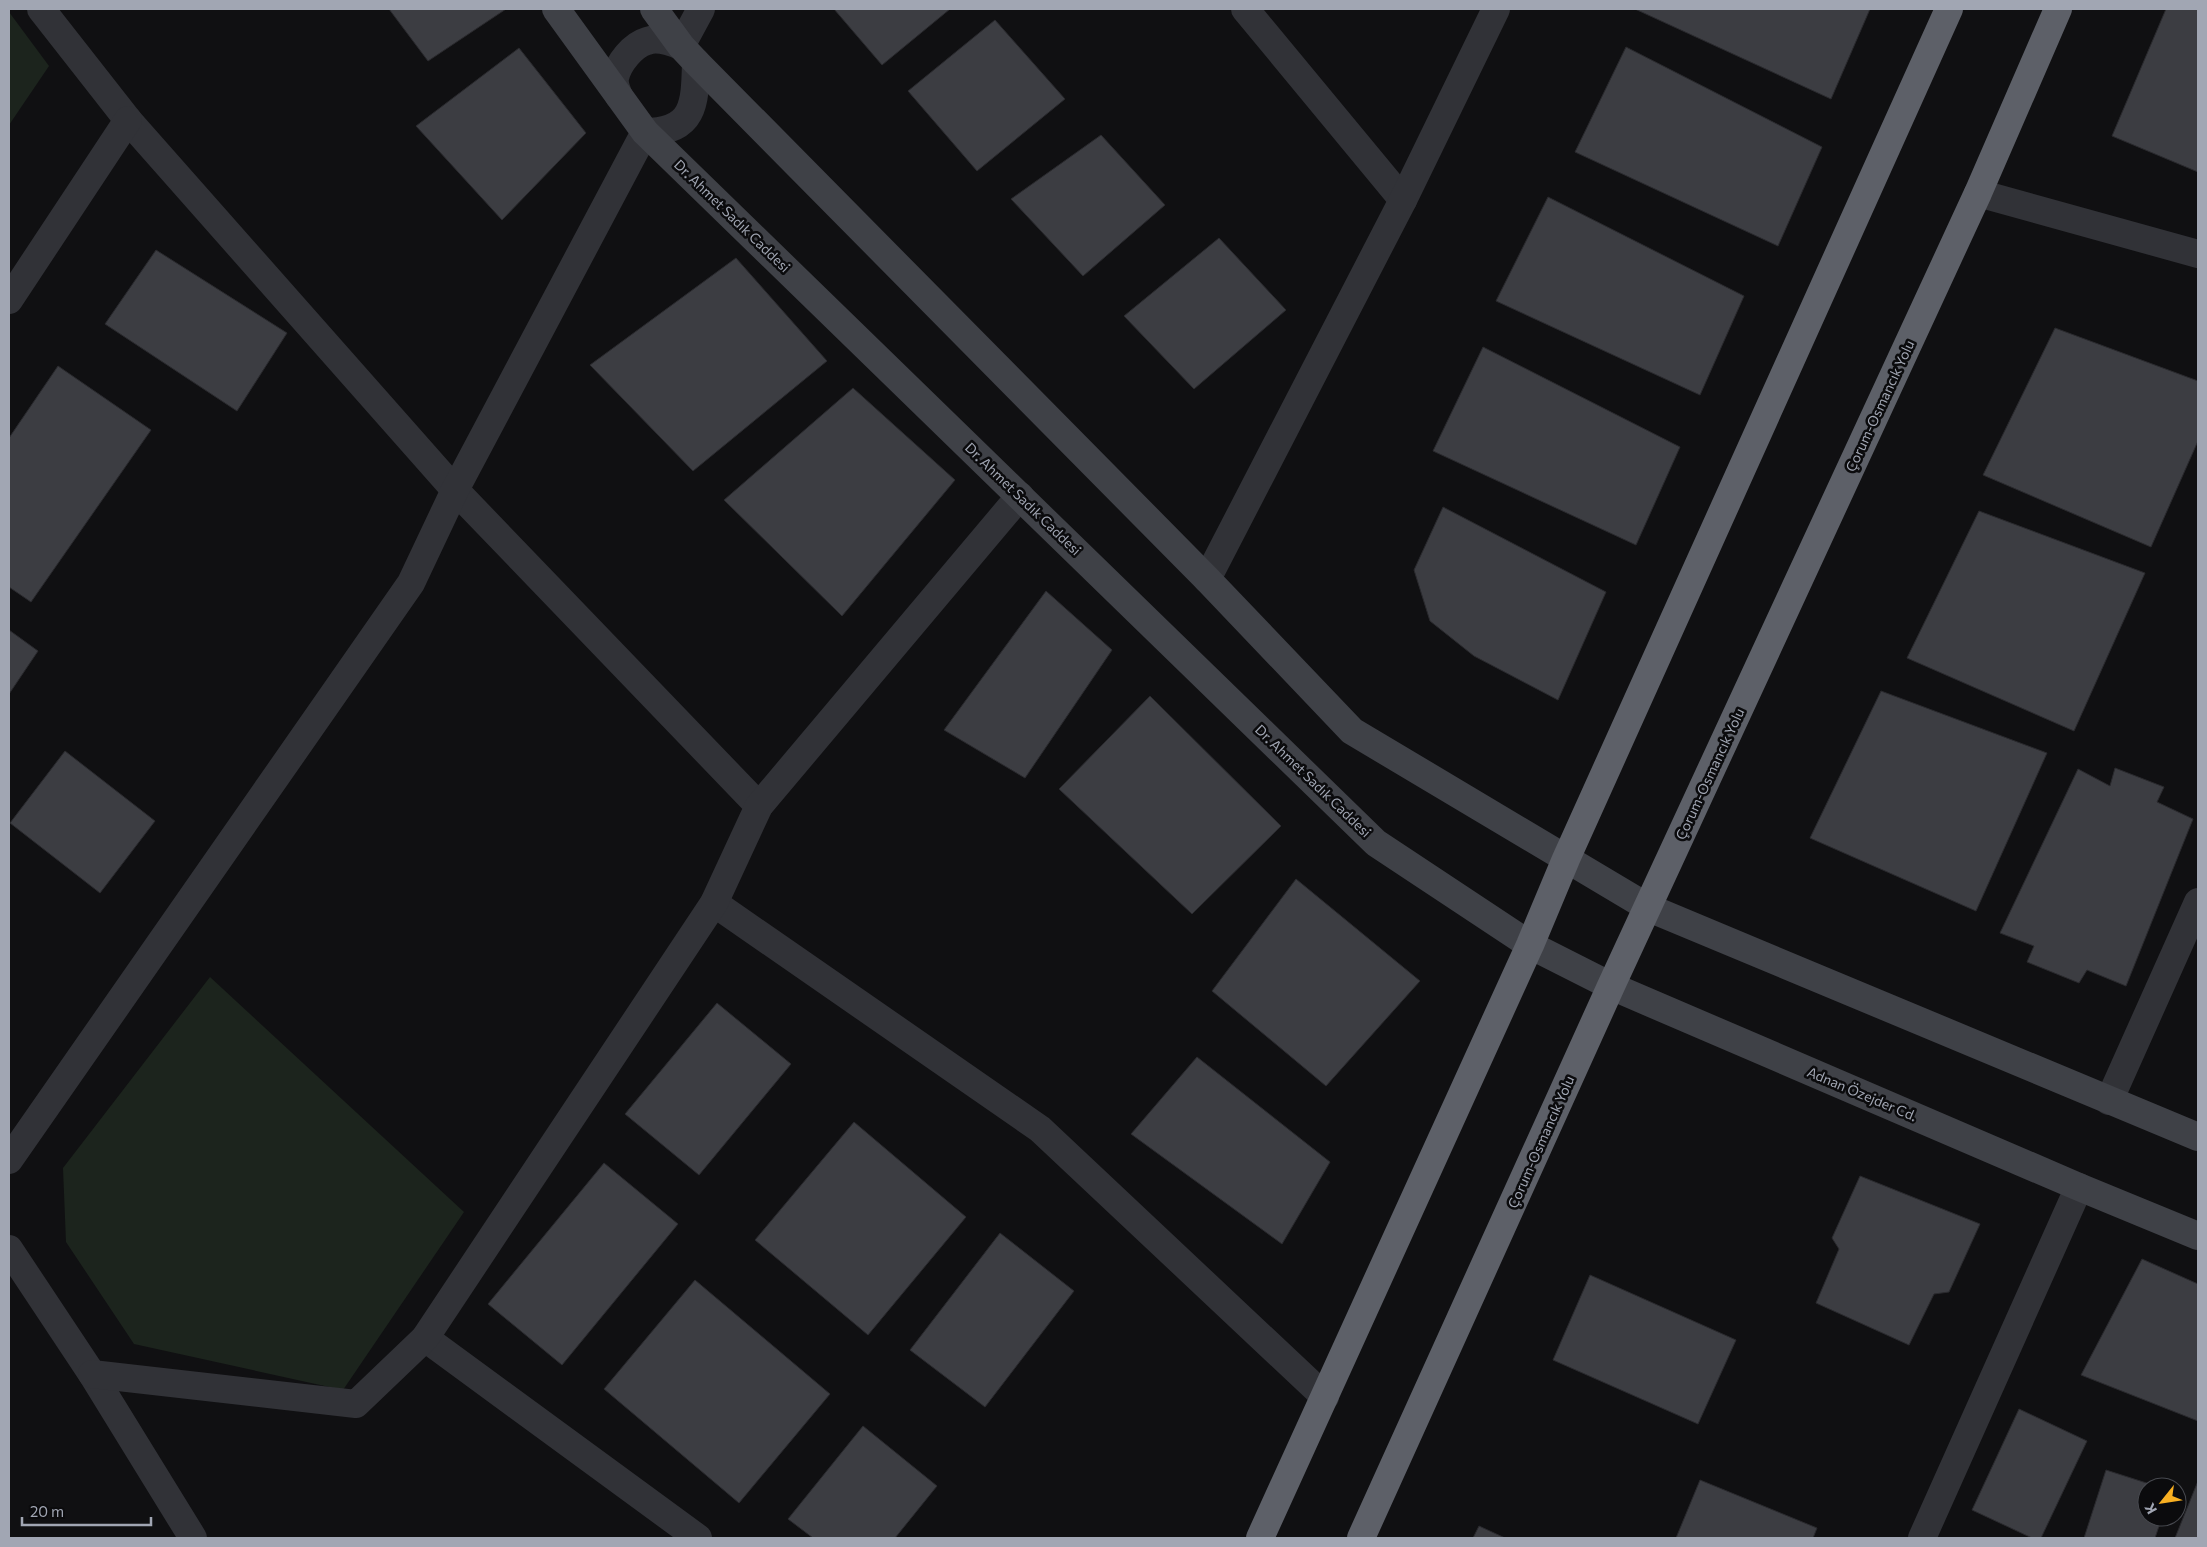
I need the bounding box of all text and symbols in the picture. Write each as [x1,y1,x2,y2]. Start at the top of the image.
street label: Dr. Ahmet Sadık Caddesi [671,156,794,275]
street label: Çorum-Osmancık Yolu [1842,337,1918,474]
street label: Dr. Ahmet Sadık Caddesi [962,439,1085,558]
street label: Çorum-Osmancık Yolu [1672,705,1748,842]
street label: Dr. Ahmet Sadık Caddesi [1252,721,1375,840]
street label: Adnan Özejder Cd. [1805,1063,1920,1124]
street label: Çorum-Osmancık Yolu [1504,1073,1577,1211]
north arrow [2137,1477,2187,1527]
scale bar [22,1494,151,1526]
text: K [2140,1500,2160,1517]
text: 20 m [30,1502,64,1520]

